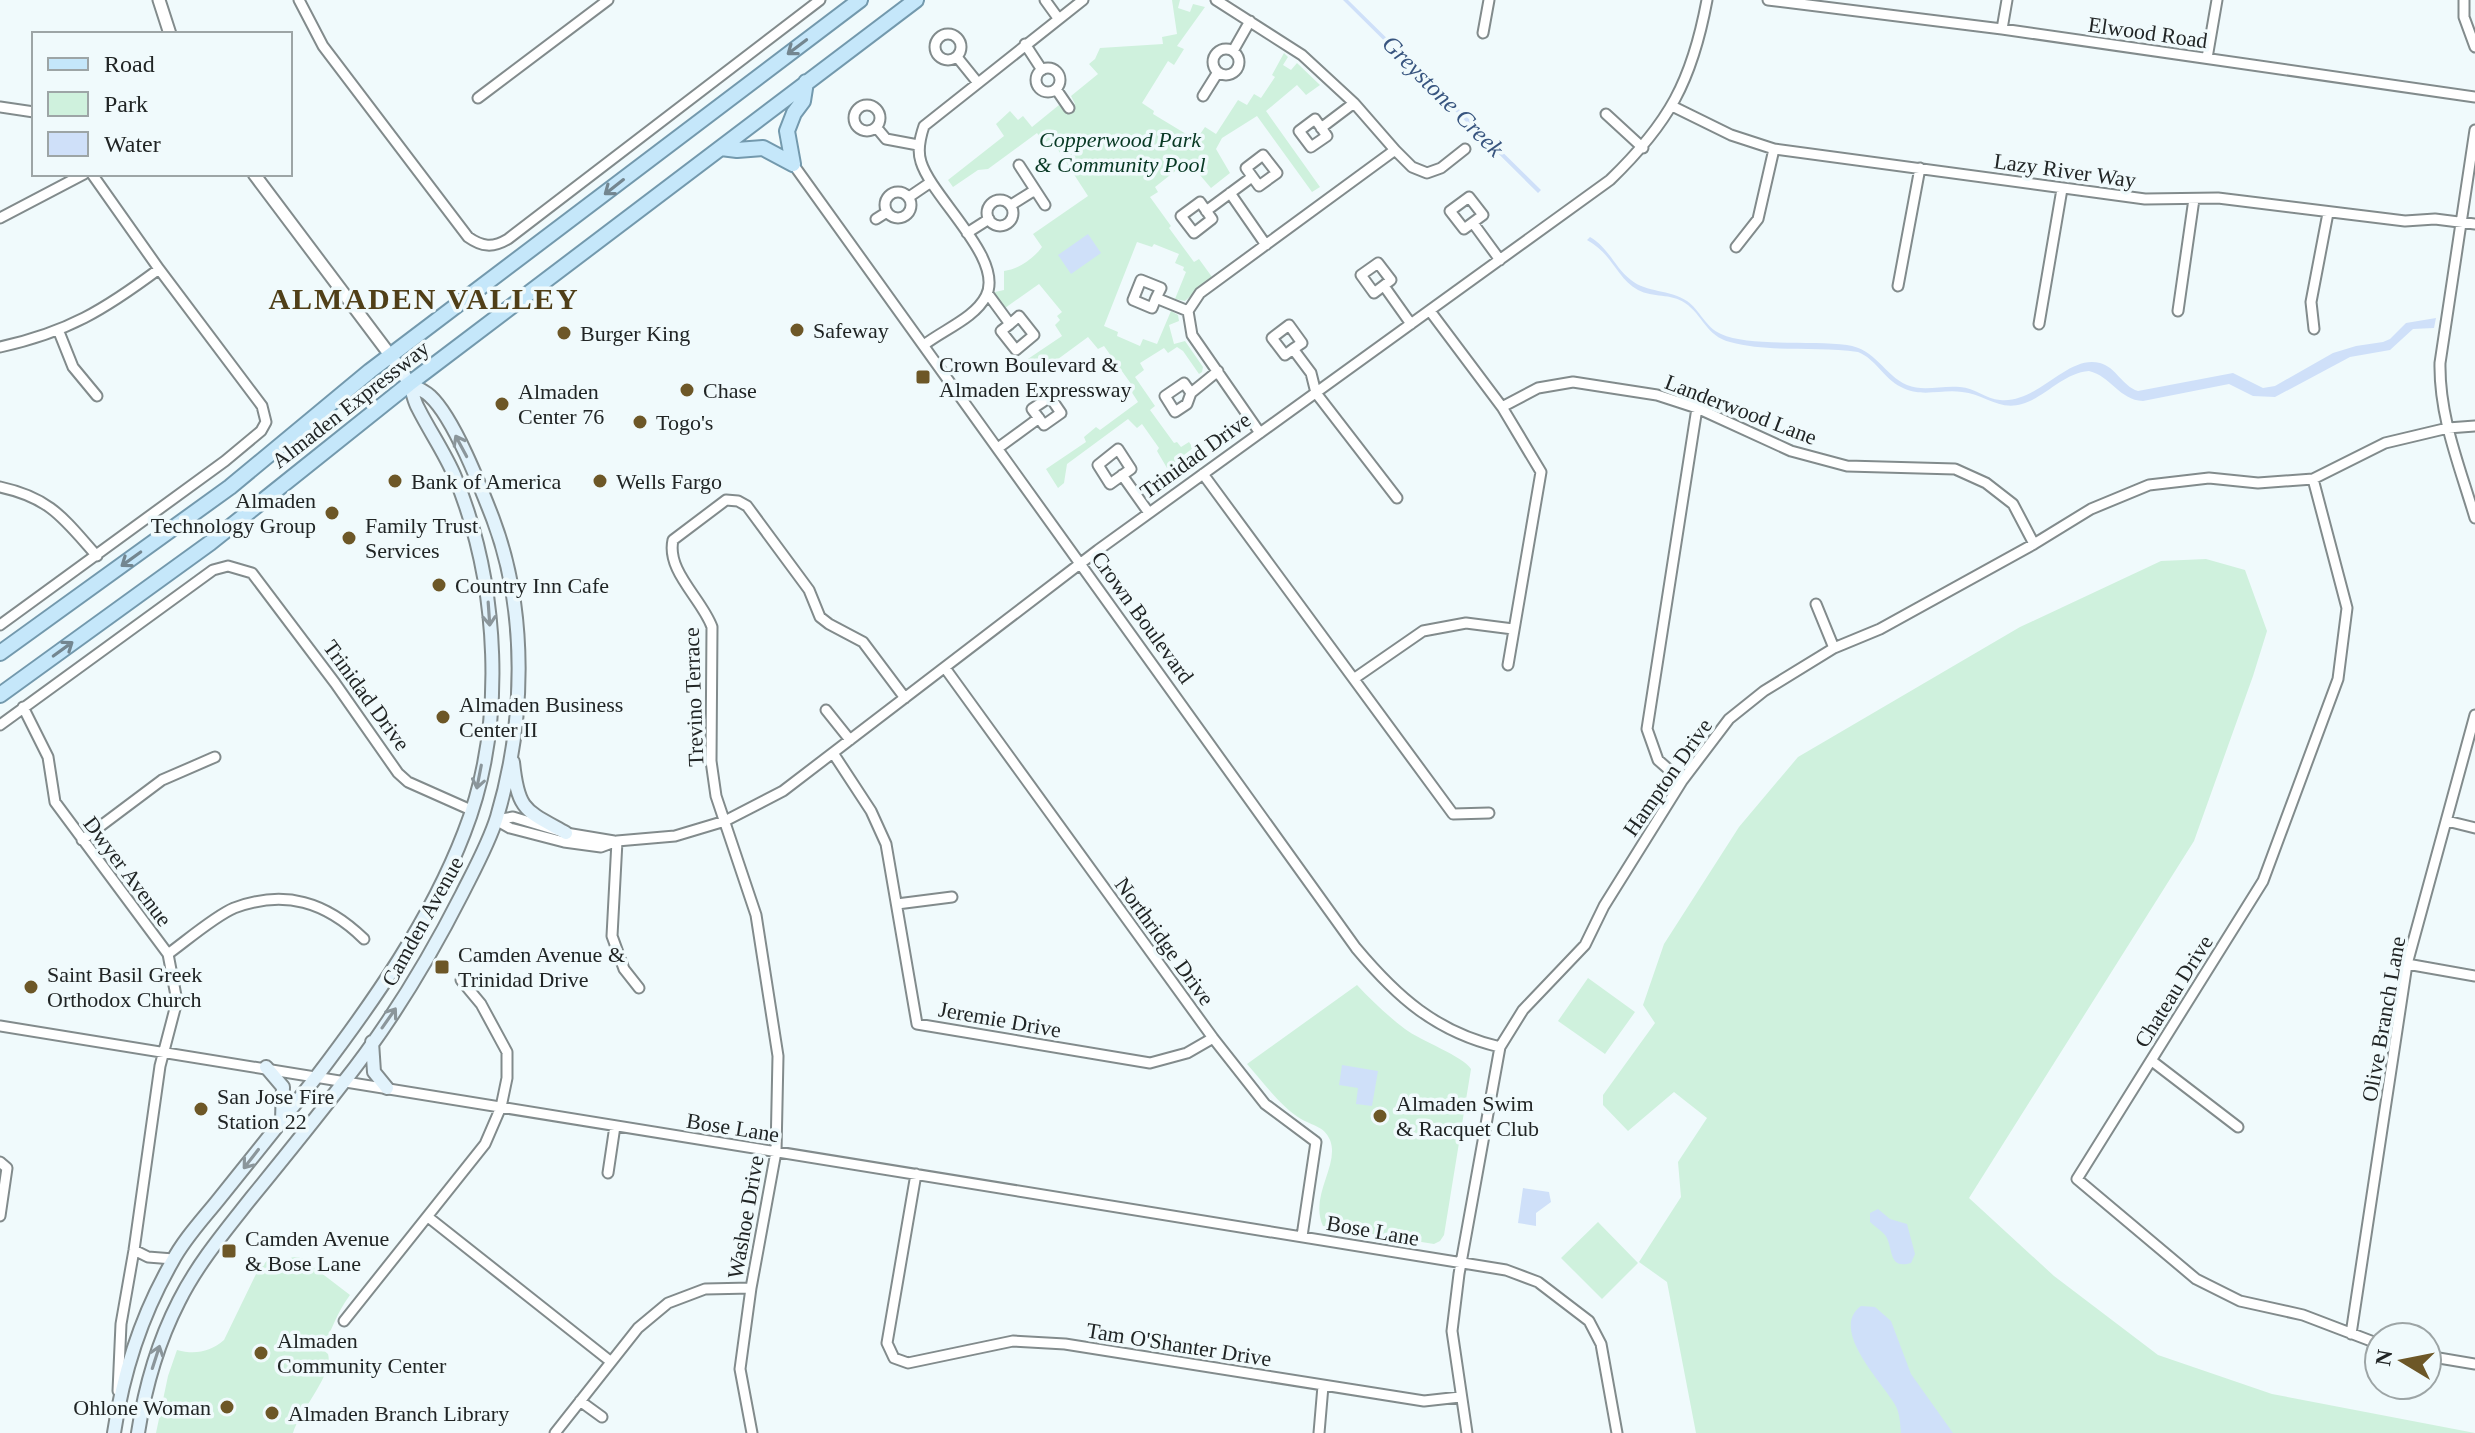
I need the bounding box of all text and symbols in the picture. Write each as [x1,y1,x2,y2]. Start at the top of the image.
street label: Elwood Road [2087,12,2209,53]
water label: Greystone Creek [1377,30,1509,162]
legend [32,32,292,176]
one-way arrow [787,38,808,55]
text: Road [104,51,155,77]
text: Park [104,91,148,117]
park label: Copperwood Park & Community Pool [1034,127,1206,177]
text: Water [104,131,161,157]
street label: Lazy River Way [1992,148,2138,193]
one-way arrow [603,178,625,195]
district label: ALMADEN VALLEY [268,282,580,315]
place label: Safeway [813,318,889,343]
place label: Burger King [580,321,690,346]
marker: Safeway [788,321,806,339]
marker: Burger King [555,324,573,342]
street label: Almaden Expressway [267,335,434,473]
place label: Crown Boulevard & Almaden Expressway [939,352,1131,402]
marker: Crown Boulevard & Almaden Expressway [914,368,932,386]
street label: Landerwood Lane [1661,369,1820,450]
place label: Chase [703,378,757,403]
place label: Almaden Center 76 [518,379,604,429]
marker: Chase [678,381,696,399]
marker: Almaden Center 76 [493,395,511,413]
street label: Trinidad Drive [1135,407,1255,504]
place label: Togo's [656,410,713,435]
marker: Togo's [631,413,649,431]
one-way arrow [453,435,469,459]
place label: Bank of America [411,469,562,494]
place label: Wells Fargo [616,469,722,494]
marker: Bank of America [386,472,404,490]
marker: Wells Fargo [591,472,609,490]
place label: Almaden Technology Group [151,488,316,538]
marker: Almaden Technology Group [323,504,341,522]
place label: Family Trust Services [365,513,478,563]
marker: Family Trust Services [340,529,358,547]
street label: Crown Boulevard [1086,546,1199,688]
one-way arrow [121,550,142,567]
place label: Country Inn Cafe [455,573,609,598]
marker: Country Inn Cafe [430,576,448,594]
one-way arrow [482,600,497,627]
street label: Trevino Terrace [679,627,708,767]
street label: Trinidad Drive [318,635,415,755]
one-way arrow [52,641,74,657]
place label: Almaden Business Center II [459,692,623,742]
marker: Almaden Business Center II [434,708,452,726]
street label: Hampton Drive [1618,714,1717,841]
one-way arrow [471,763,486,789]
street label: Dwyer Avenue [78,811,177,931]
street label: Camden Avenue [377,852,468,990]
street label: Northridge Drive [1110,872,1219,1010]
street label: Chateau Drive [2129,931,2218,1052]
street label: Olive Branch Lane [2357,935,2410,1104]
place label: Camden Avenue & Trinidad Drive [458,942,625,992]
marker: Camden Avenue & Trinidad Drive [433,958,451,976]
place label: Saint Basil Greek Orthodox Church [47,962,202,1012]
marker: Saint Basil Greek Orthodox Church [22,978,40,996]
street label: Jeremie Drive [937,996,1063,1043]
one-way arrow [381,1007,397,1029]
place label: San Jose Fire Station 22 [217,1084,334,1134]
place label: Almaden Swim & Racquet Club [1396,1091,1539,1141]
marker: San Jose Fire Station 22 [192,1100,210,1118]
marker: Almaden Swim & Racquet Club [1371,1107,1389,1125]
street label: Bose Lane [685,1108,781,1147]
one-way arrow [242,1148,260,1169]
street label: Washoe Drive [722,1154,769,1281]
street label: Bose Lane [1325,1210,1421,1251]
place label: Camden Avenue & Bose Lane [245,1226,389,1276]
marker: Camden Avenue & Bose Lane [220,1242,238,1260]
street label: Tam O'Shanter Drive [1085,1318,1273,1371]
north arrow [2363,1321,2443,1401]
place label: Almaden Community Center [277,1328,447,1378]
marker: Almaden Community Center [252,1344,270,1362]
one-way arrow [149,1345,164,1370]
text: N [2370,1348,2398,1368]
place label: Ohlone Woman [73,1395,211,1420]
marker: Ohlone Woman [218,1398,236,1416]
place label: Almaden Branch Library [288,1401,509,1426]
marker: Almaden Branch Library [263,1404,281,1422]

